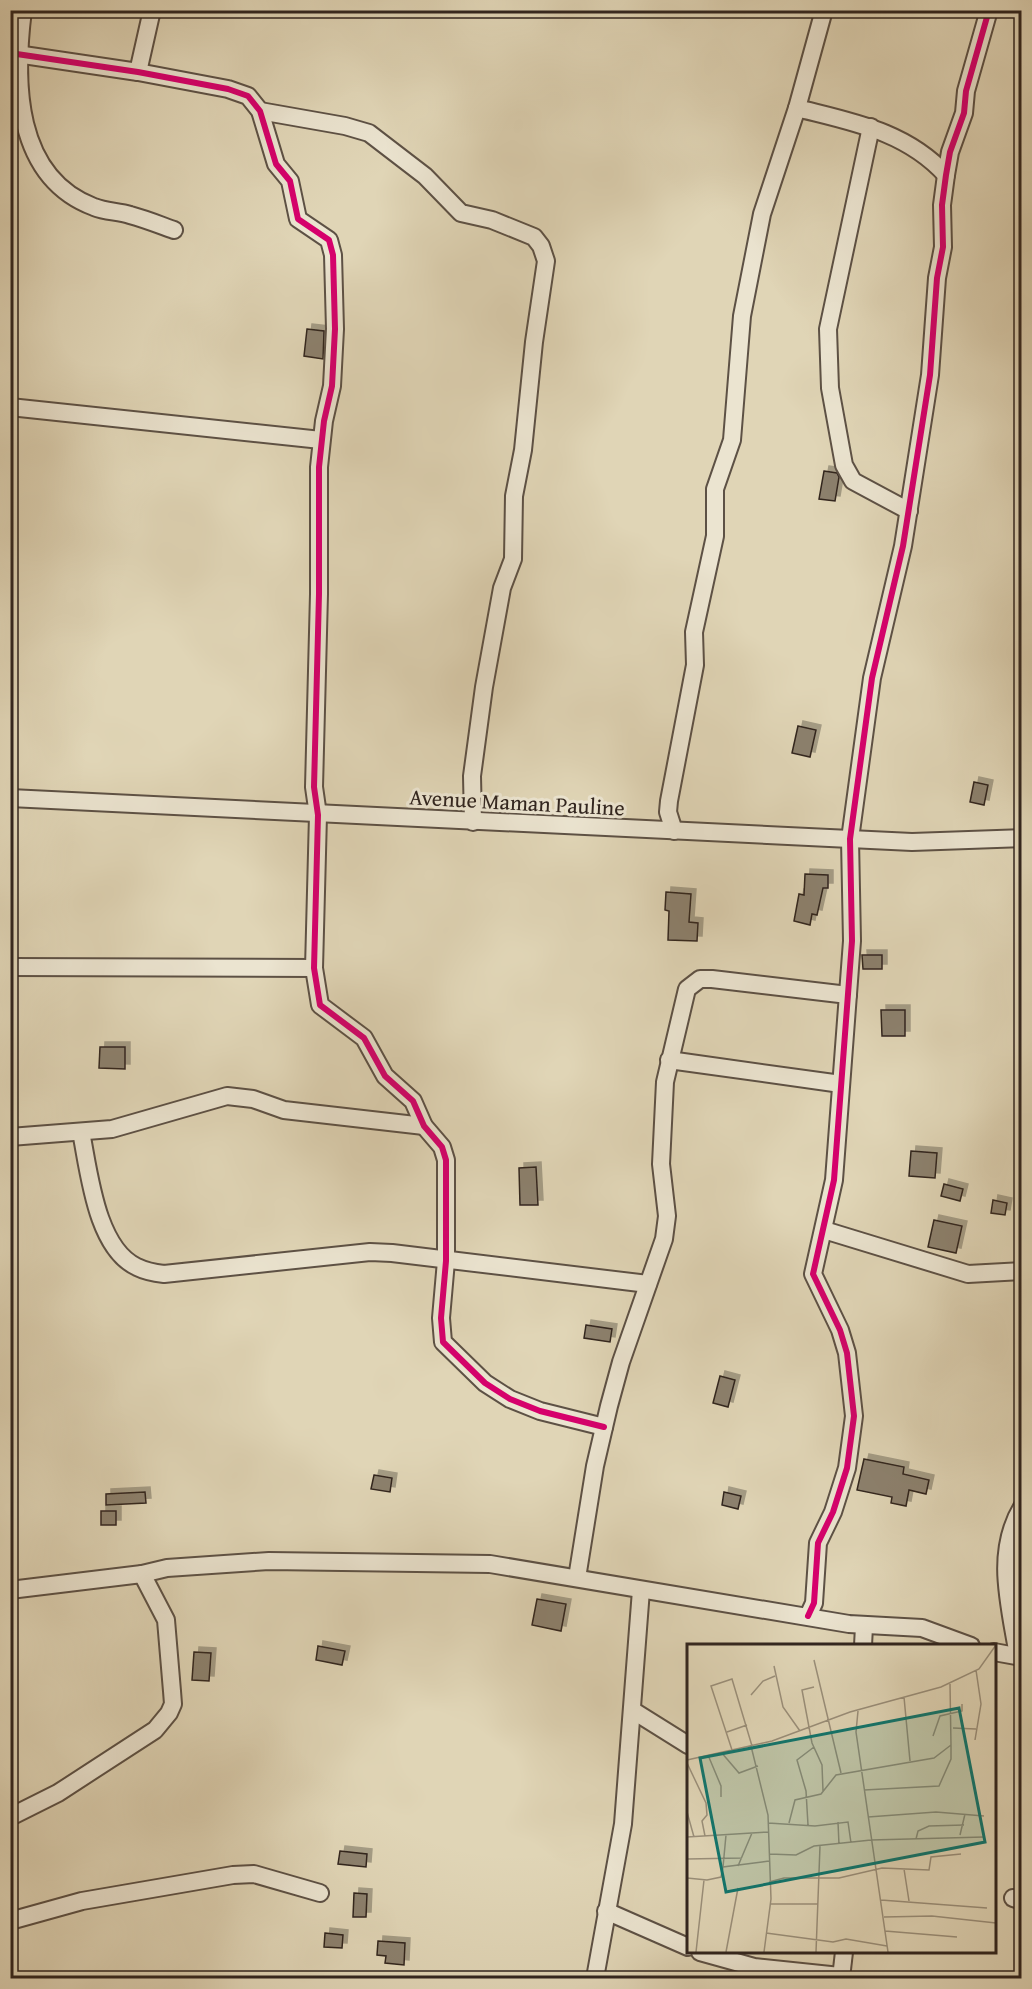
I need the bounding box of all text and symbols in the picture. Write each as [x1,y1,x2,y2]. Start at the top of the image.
street label: Avenue Maman Pauline [409,780,625,824]
inset map [687,1644,996,1953]

